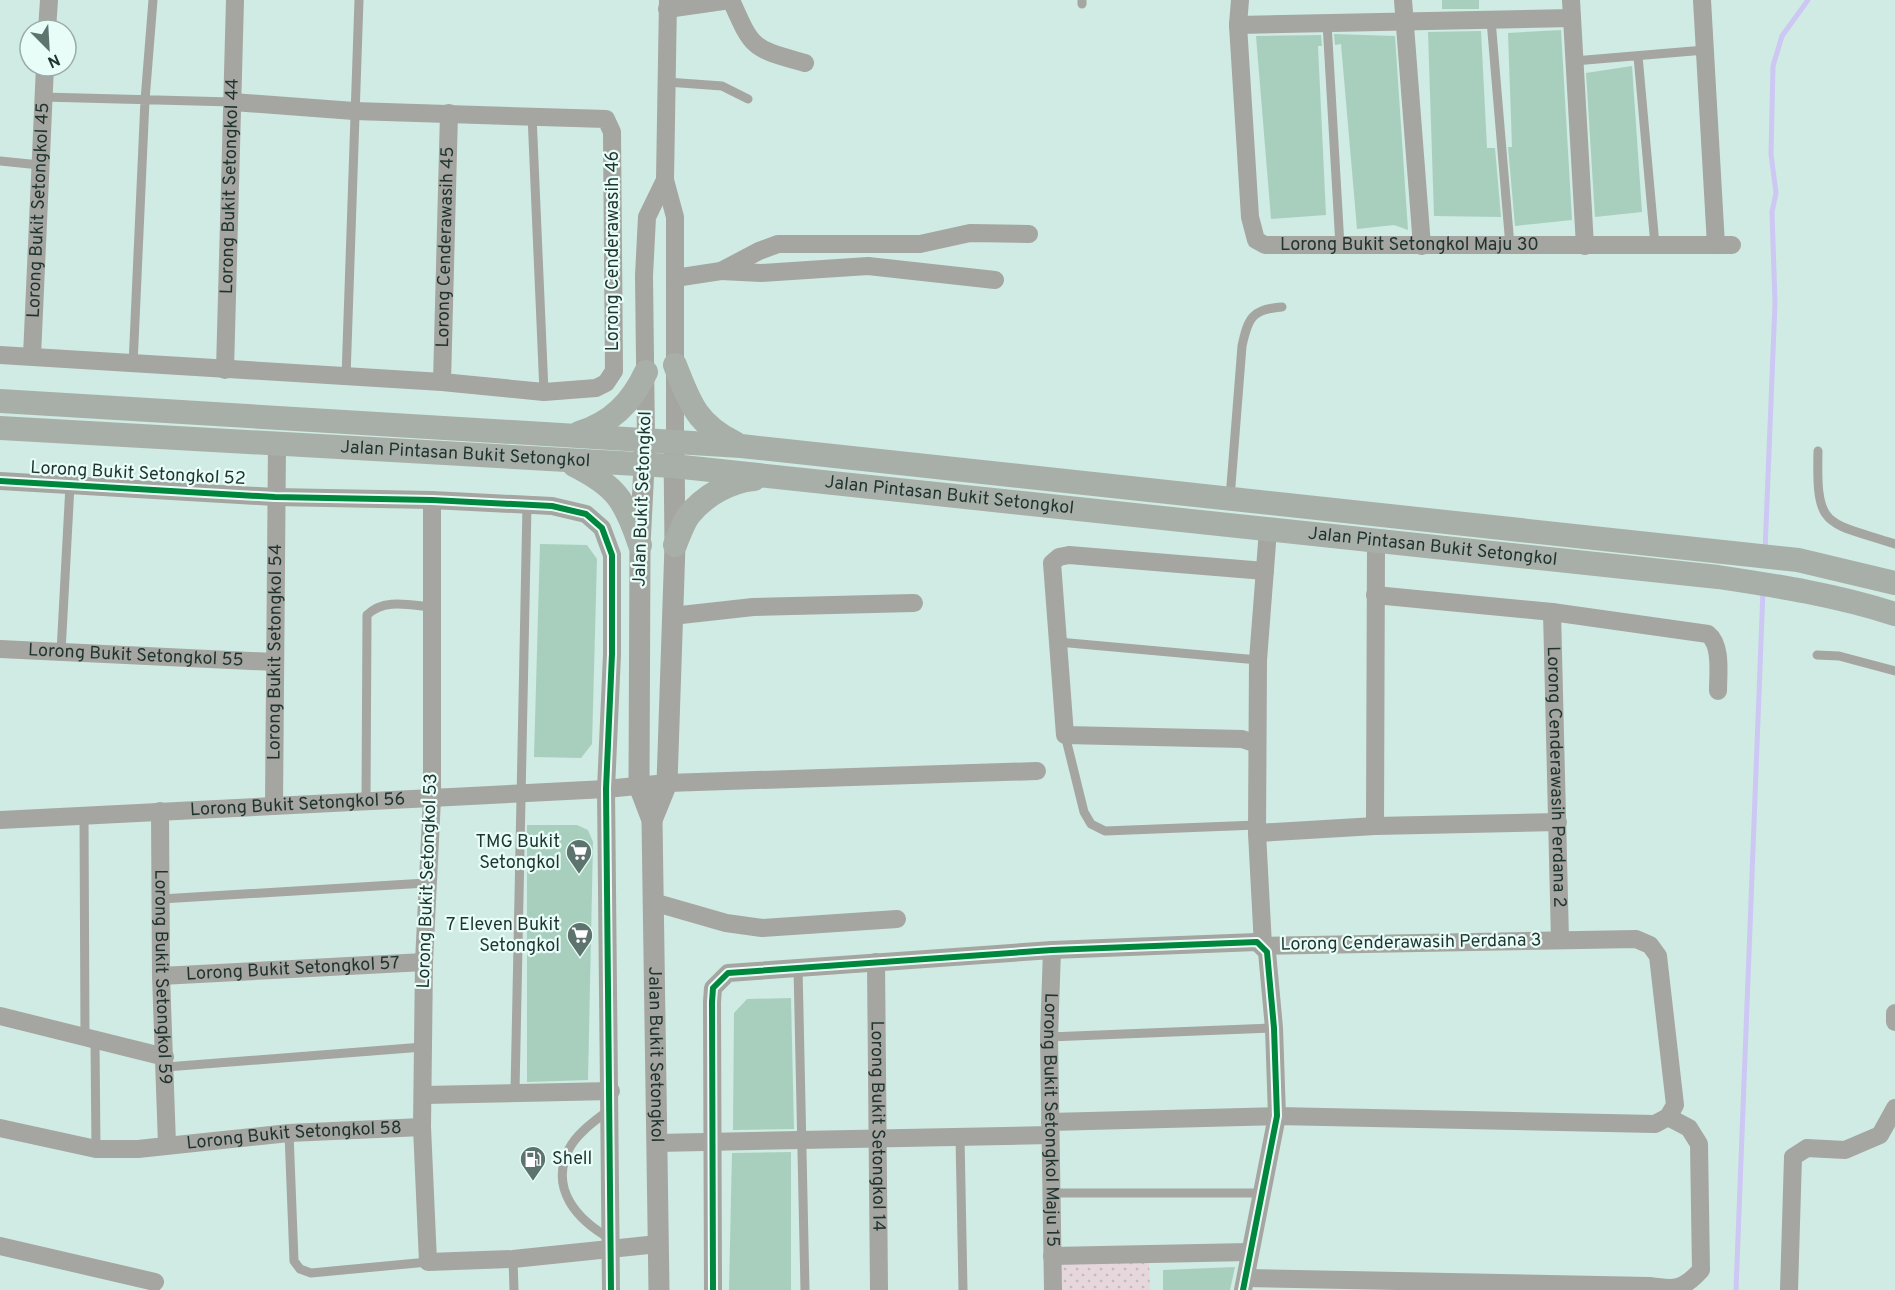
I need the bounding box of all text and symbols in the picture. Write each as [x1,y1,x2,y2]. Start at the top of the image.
north arrow [18,18,78,78]
text: N [44,48,63,71]
street label: Lorong Bukit Setongkol 44 [216,78,244,294]
street label: Lorong Bukit Setongkol 45 [22,102,55,319]
street label: Lorong Cenderawasih 45 [431,146,460,348]
street label: Lorong Cenderawasih 46 [602,151,625,351]
street label: Lorong Bukit Setongkol Maju 30 [1280,234,1539,257]
street label: Jalan Bukit Setongkol [628,411,658,587]
street label: Jalan Pintasan Bukit Setongkol [340,436,591,473]
street label: Lorong Bukit Setongkol 52 [30,457,246,491]
street label: Jalan Pintasan Bukit Setongkol [824,471,1075,520]
street label: Jalan Pintasan Bukit Setongkol [1307,522,1558,571]
street label: Lorong Bukit Setongkol 54 [263,544,288,760]
street label: Lorong Bukit Setongkol 55 [27,639,244,672]
street label: Lorong Cenderawasih Perdana 2 [1541,646,1571,908]
street label: Lorong Bukit Setongkol 53 [413,773,443,989]
street label: Lorong Bukit Setongkol 56 [189,788,406,822]
place label: TMG Bukit Setongkol [476,831,560,875]
supermarket icon: TMG Bukit Setongkol [564,837,594,875]
street label: Lorong Bukit Setongkol 59 [149,869,176,1085]
place label: 7 Eleven Bukit Setongkol [446,914,560,958]
supermarket icon: 7 Eleven Bukit Setongkol [565,920,595,958]
street label: Lorong Cenderawasih Perdana 3 [1280,929,1542,957]
street label: Lorong Bukit Setongkol 57 [185,952,400,986]
street label: Jalan Bukit Setongkol [643,966,668,1143]
street label: Lorong Bukit Setongkol Maju 15 [1037,992,1064,1247]
street label: Lorong Bukit Setongkol 14 [865,1020,890,1232]
street label: Lorong Bukit Setongkol 58 [185,1116,402,1155]
fuel station icon: Shell [518,1144,548,1182]
place label: Shell [552,1148,592,1171]

